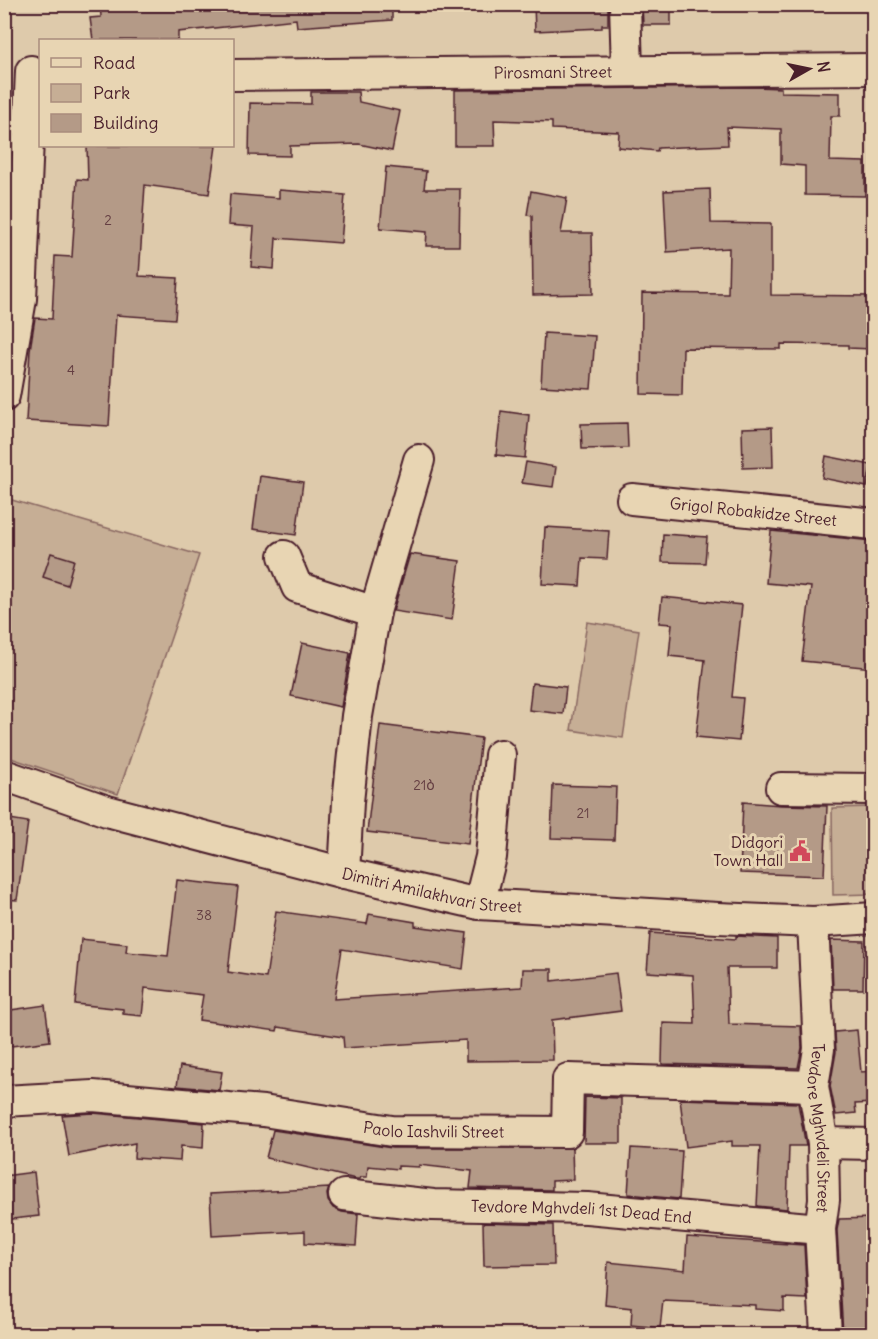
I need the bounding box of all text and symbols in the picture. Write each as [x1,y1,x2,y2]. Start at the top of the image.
legend [39,39,234,147]
north arrow [779,39,839,99]
text: Road [93,51,136,74]
text: N [813,60,835,74]
street label: Pirosmani Street [494,61,613,83]
text: Park [93,81,130,104]
text: Building [93,111,158,134]
house number: 2 [104,211,112,229]
house number: 4 [67,361,75,379]
street label: Grigol Robakidze Street [669,493,838,530]
house number: 21ბ [413,776,435,794]
house number: 21 [576,804,590,822]
place label: Didgori Town Hall [713,832,783,870]
public building icon: Didgori Town Hall [788,839,812,863]
street label: Dimitri Amilakhvari Street [340,863,523,917]
house number: 38 [196,906,212,924]
street label: Tevdore Mghvdeli Street [803,1043,834,1215]
street label: Paolo Iashvili Street [362,1117,505,1142]
street label: Tevdore Mghvdeli 1st Dead End [471,1196,692,1227]

